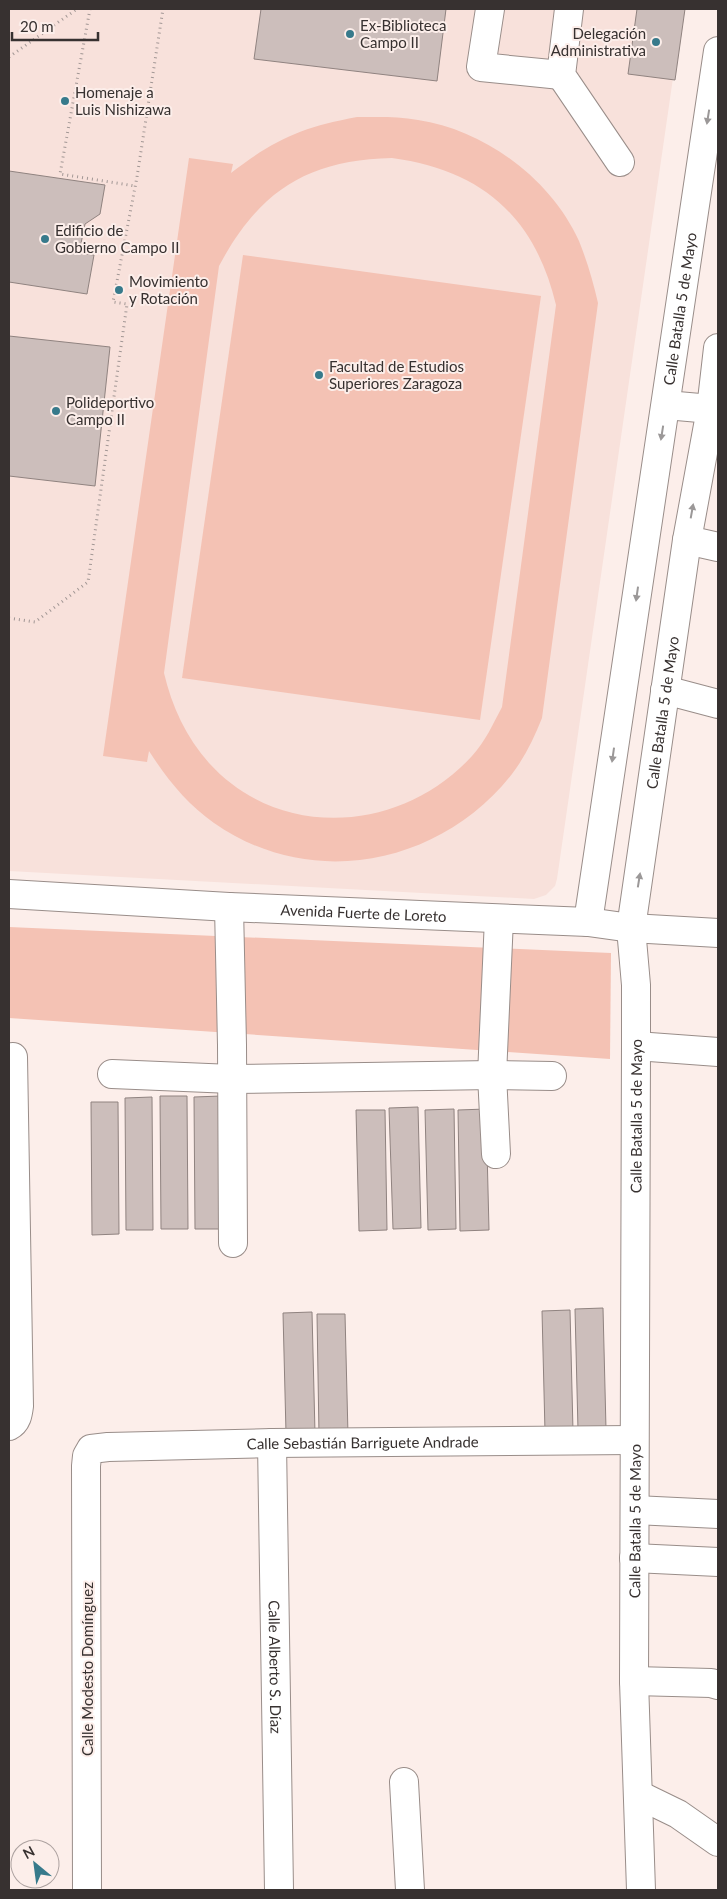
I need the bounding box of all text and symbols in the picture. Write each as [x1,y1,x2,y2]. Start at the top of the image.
scale bar [12,10,99,42]
place label: Ex-Biblioteca Campo II [360,16,446,51]
text: 20 m [20,17,54,35]
place label: Delegación Administrativa [551,24,646,59]
marker: Ex-Biblioteca Campo II [344,28,356,40]
marker: Delegación Administrativa [650,36,662,48]
place label: Homenaje a Luis Nishizawa [75,83,171,118]
marker: Homenaje a Luis Nishizawa [59,95,71,107]
one-way arrow [704,109,712,125]
place label: Edificio de Gobierno Campo II [55,221,179,256]
street label: Calle Batalla 5 de Mayo [659,231,700,386]
marker: Edificio de Gobierno Campo II [39,233,51,245]
place label: Movimiento y Rotación [129,272,208,307]
marker: Movimiento y Rotación [113,284,125,296]
place label: Facultad de Estudios Superiores Zaragoza [329,357,464,392]
marker: Facultad de Estudios Superiores Zaragoza [313,369,325,381]
place label: Polideportivo Campo II [66,393,154,428]
marker: Polideportivo Campo II [50,405,62,417]
one-way arrow [657,426,665,442]
one-way arrow [689,503,697,519]
one-way arrow [633,586,641,602]
street label: Calle Batalla 5 de Mayo [642,635,682,790]
one-way arrow [609,747,617,763]
one-way arrow [635,871,643,887]
street label: Avenida Fuerte de Loreto [280,900,447,925]
street label: Calle Batalla 5 de Mayo [627,1039,645,1193]
street label: Calle Sebastián Barriguete Andrade [247,1432,479,1453]
street label: Calle Batalla 5 de Mayo [625,1444,644,1598]
street label: Calle Modesto Domínguez [78,1582,96,1756]
street label: Calle Alberto S. Díaz [265,1600,286,1734]
north arrow [10,1839,60,1889]
text: N [20,1842,37,1862]

